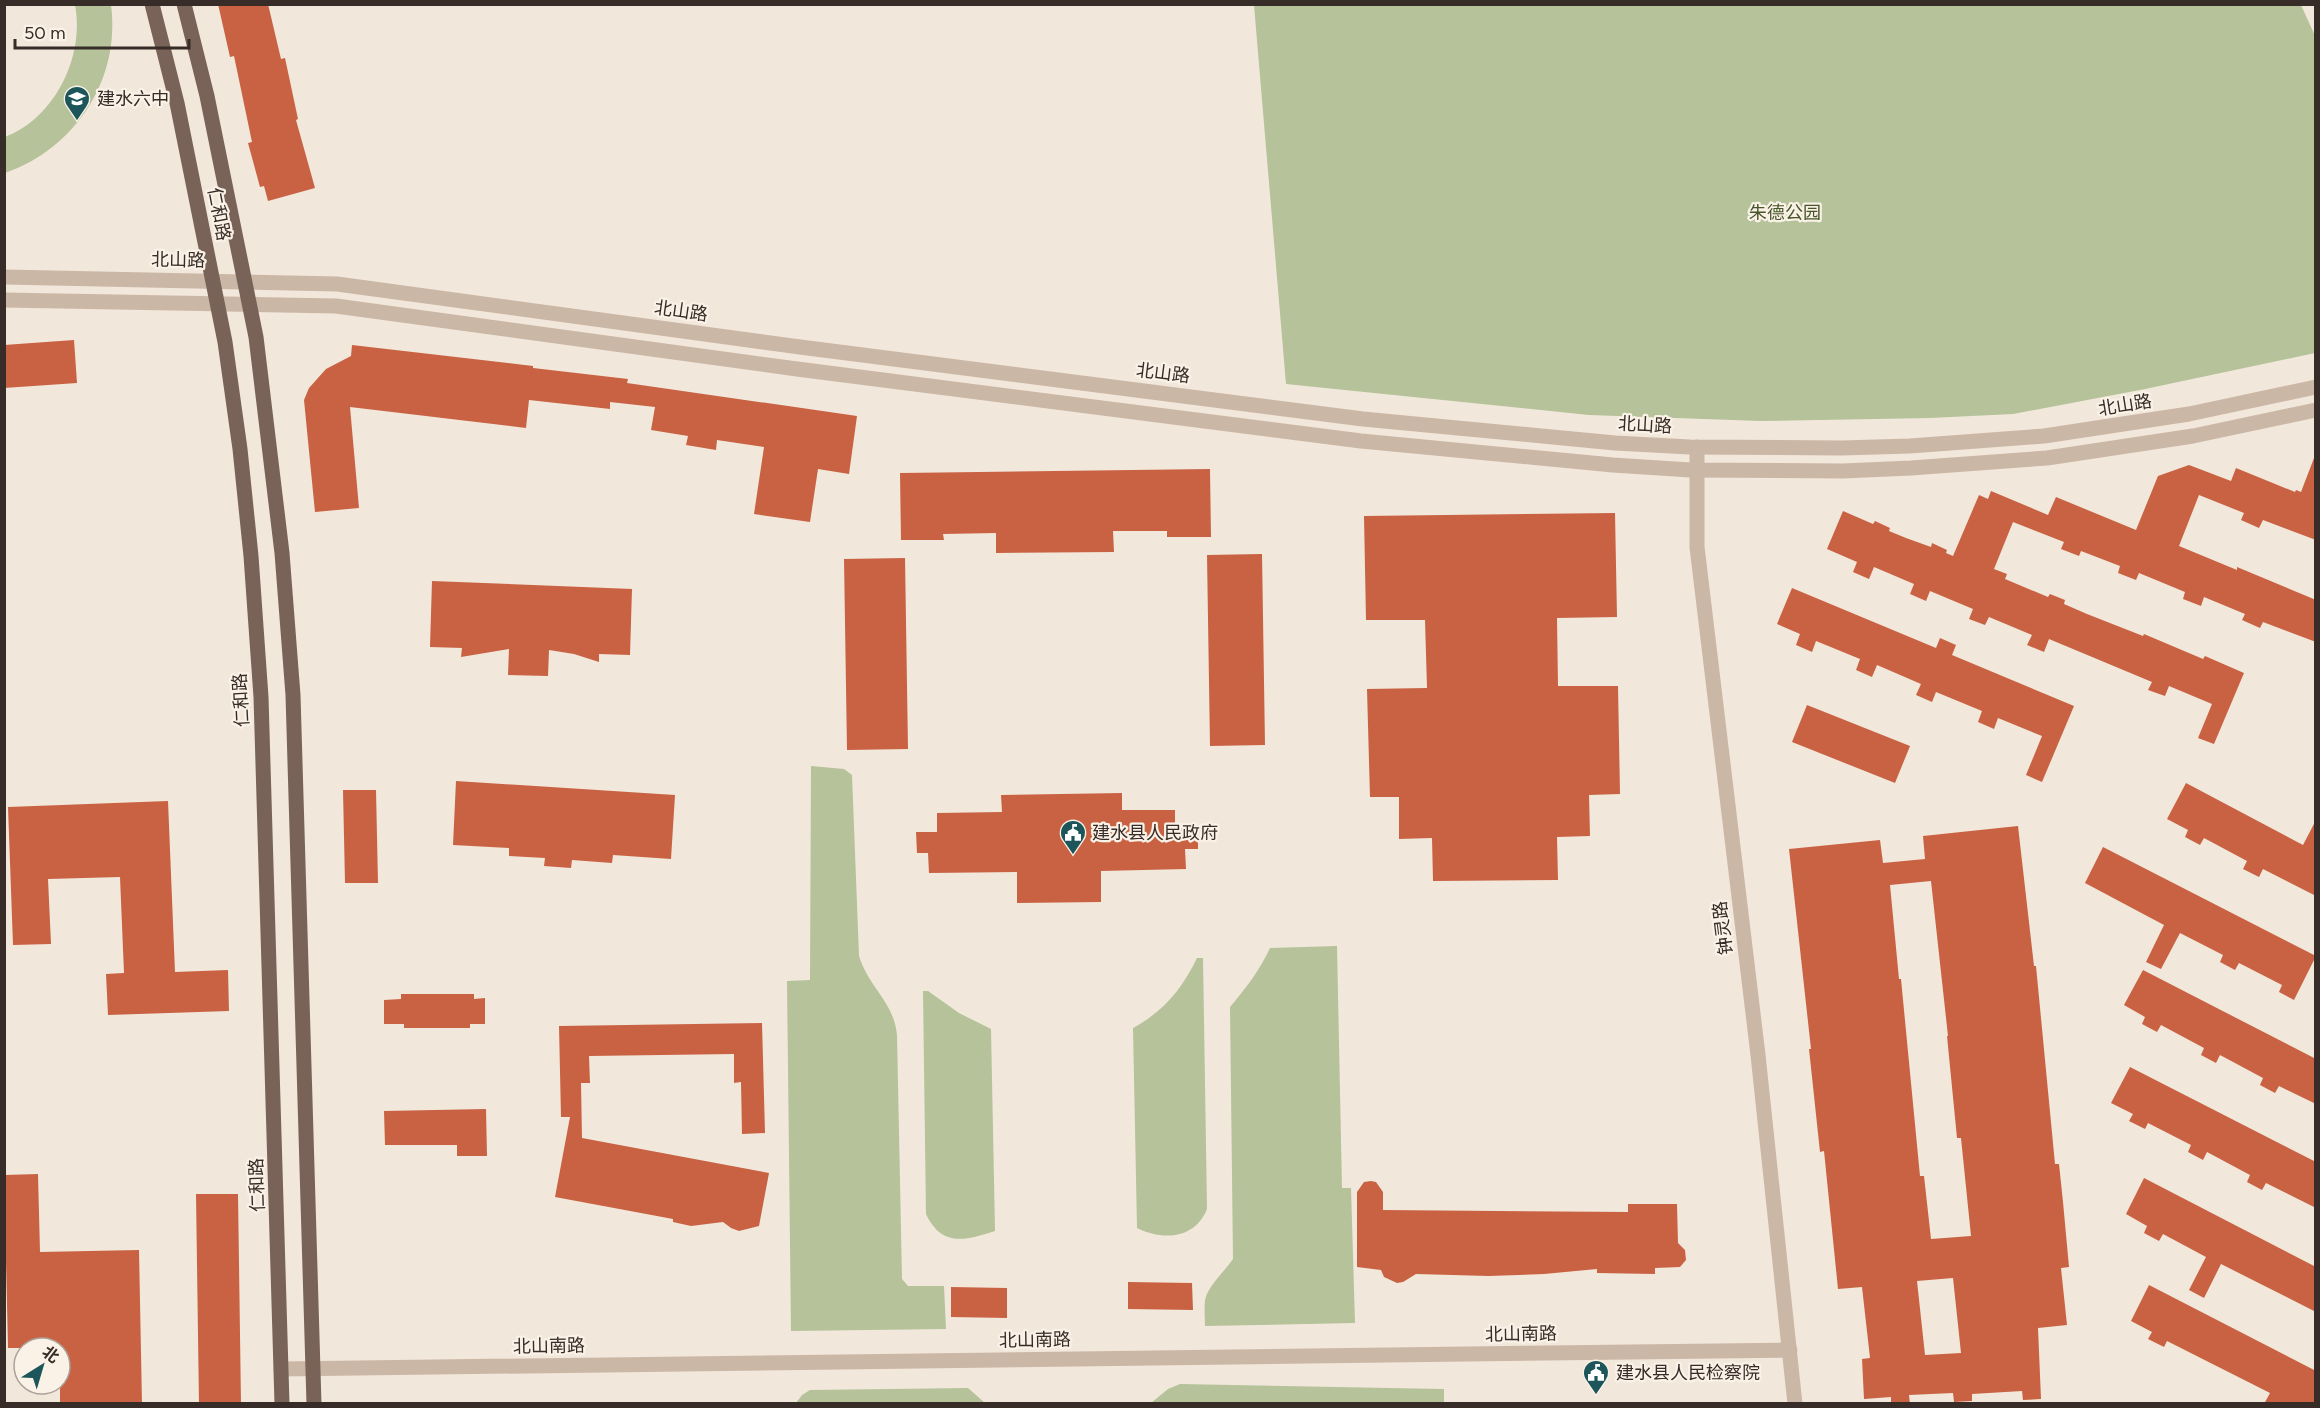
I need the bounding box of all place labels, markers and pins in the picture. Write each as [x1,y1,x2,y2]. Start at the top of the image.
school or university icon: 建水六中 [62,84,92,122]
place label: 建水六中 [97,88,169,110]
public building icon: 建水县人民政府 [1058,818,1088,856]
place label: 建水县人民政府 [1092,822,1218,844]
public building icon: 建水县人民检察院 [1581,1358,1611,1396]
place label: 建水县人民检察院 [1616,1362,1760,1384]

